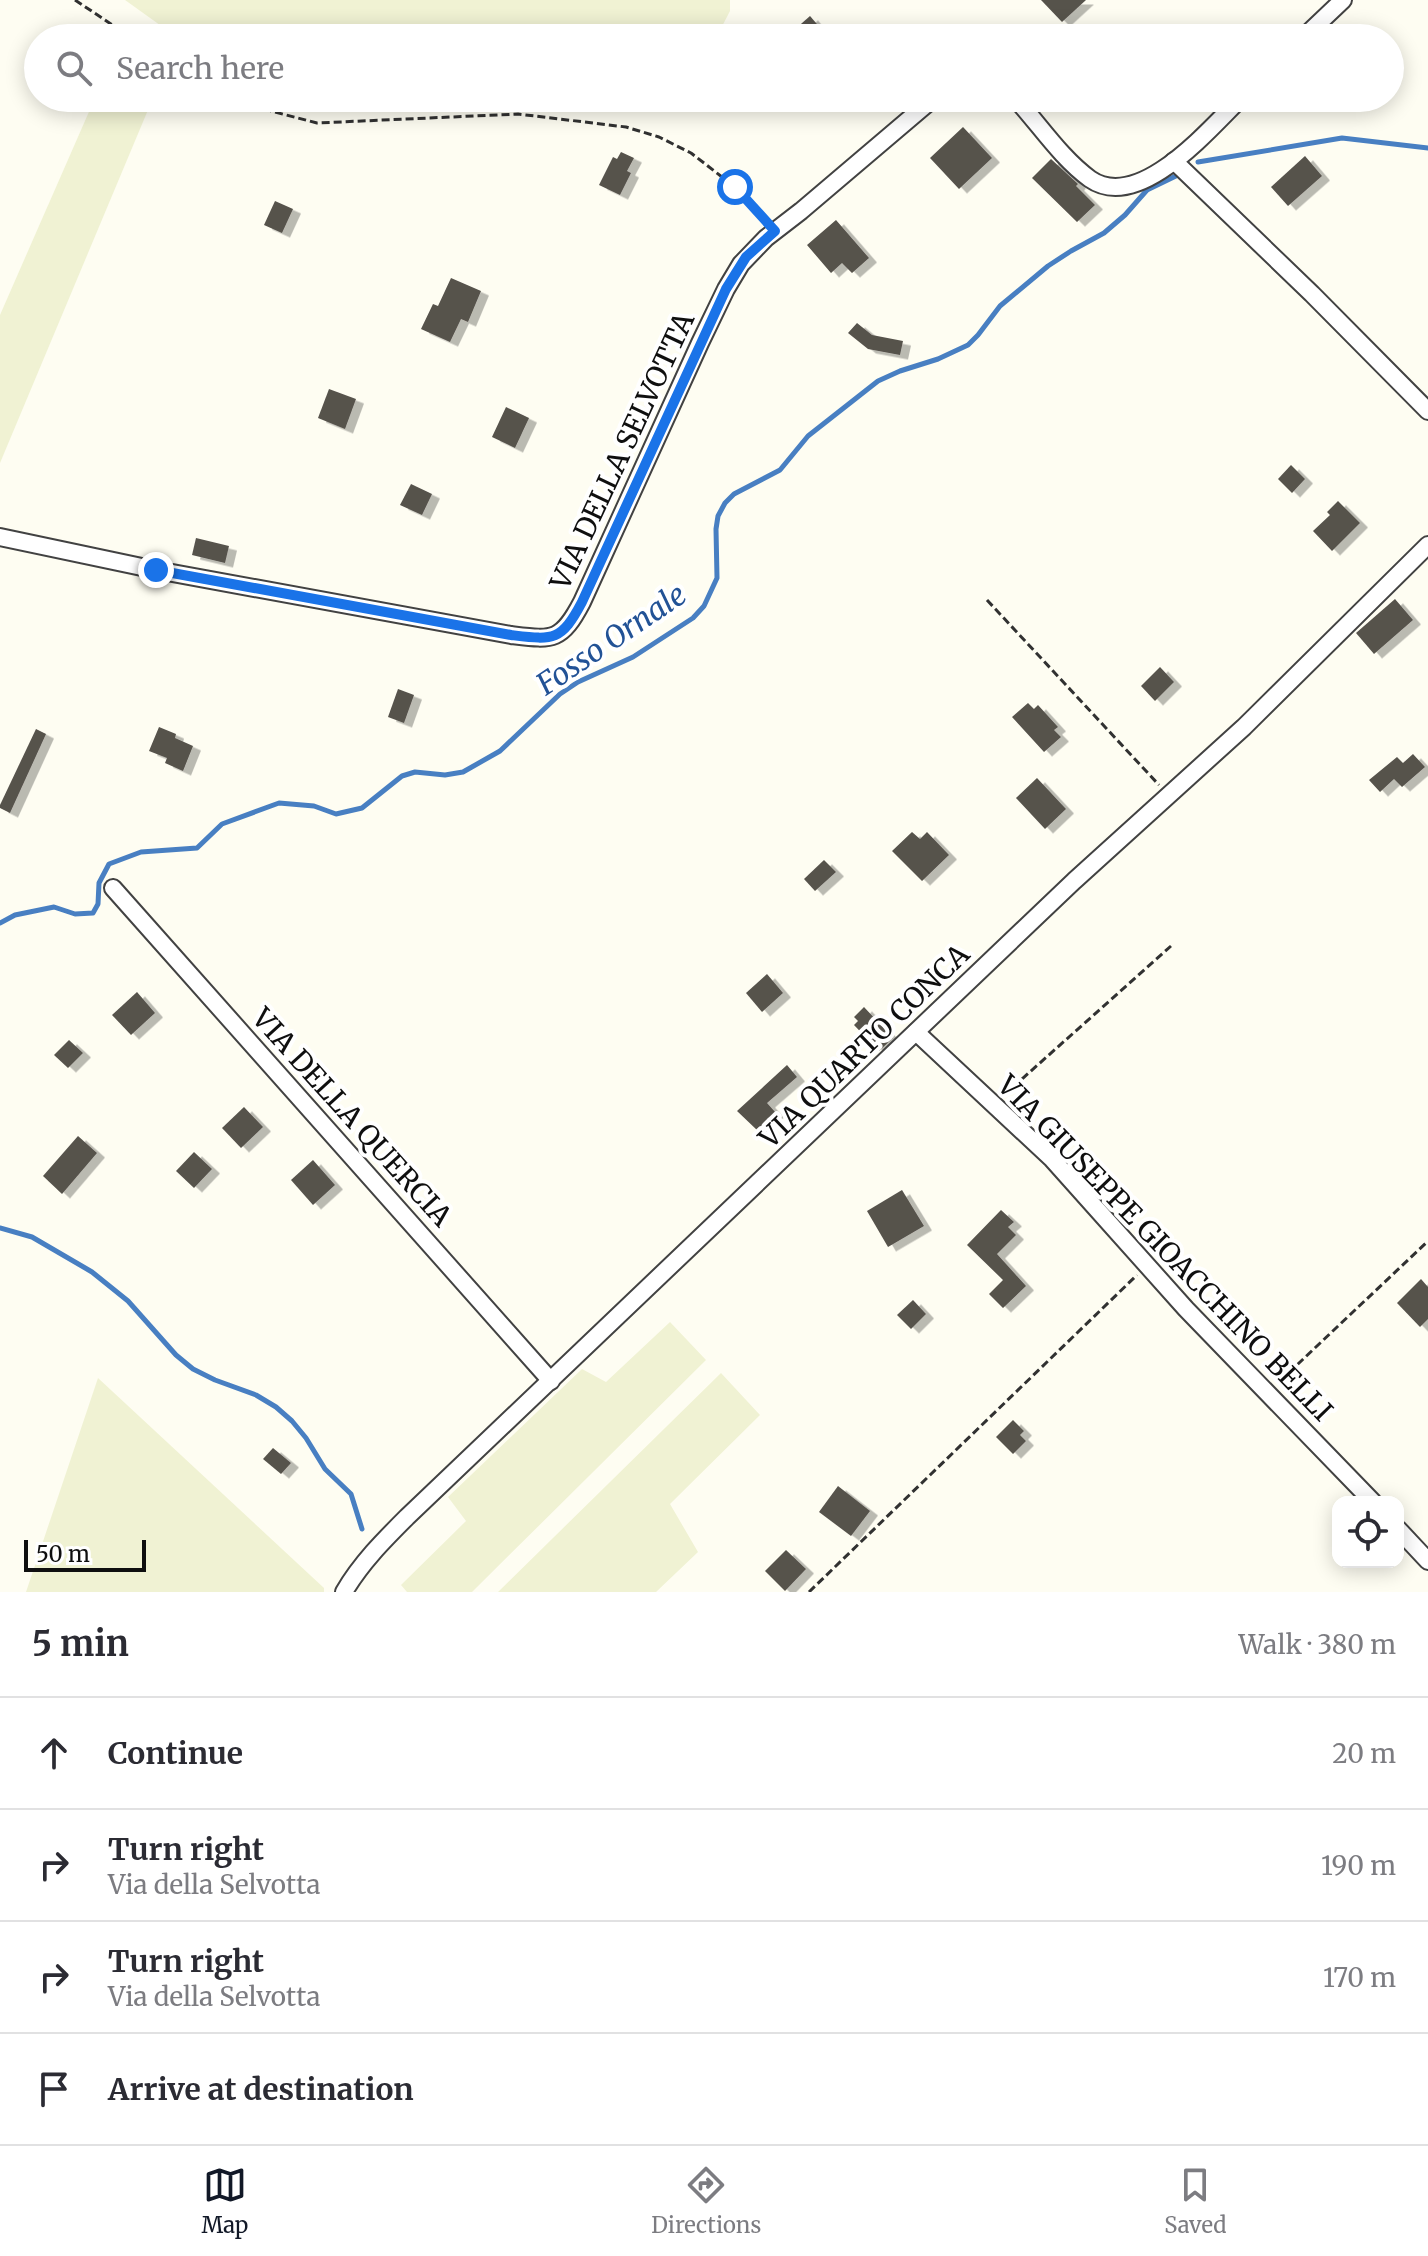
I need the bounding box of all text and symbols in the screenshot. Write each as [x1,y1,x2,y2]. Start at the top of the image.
search box [24,24,1404,112]
icon: search [52,46,96,90]
text: Search here [116,49,284,87]
route start [717,169,753,205]
street label: VIA DELLA SELVOTTA [541,306,702,596]
route end [138,552,174,588]
water label: Fosso Ornale [528,575,693,703]
street label: VIA QUARTO CONCA [751,936,977,1156]
street label: VIA DELLA QUERCIA [244,999,460,1234]
street label: VIA GIUSEPPE GIOACCHINO BELLI [989,1067,1340,1429]
map controls [1332,1496,1404,1568]
button: locate [1332,1496,1404,1568]
scale bar [24,1536,146,1572]
text: 50 m [36,1540,90,1568]
text: 5 min [32,1623,129,1665]
text: Walk · 380 m [1238,1628,1396,1661]
icon: ahead [32,1731,76,1775]
text: Continue [108,1734,243,1772]
text: 20 m [1332,1737,1396,1770]
text: Turn right [108,1830,264,1868]
icon: right [32,1843,76,1887]
text: 190 m [1321,1849,1396,1882]
text: Via della Selvotta [108,1868,320,1901]
text: Turn right [108,1942,264,1980]
icon: right [32,1955,76,1999]
text: 170 m [1323,1961,1396,1994]
text: Via della Selvotta [108,1980,320,2013]
icon: arrive [32,2067,76,2111]
text: Arrive at destination [108,2070,414,2108]
tab: Map [201,2163,248,2239]
tab: Directions [651,2163,761,2239]
tab: Saved [1164,2163,1227,2239]

